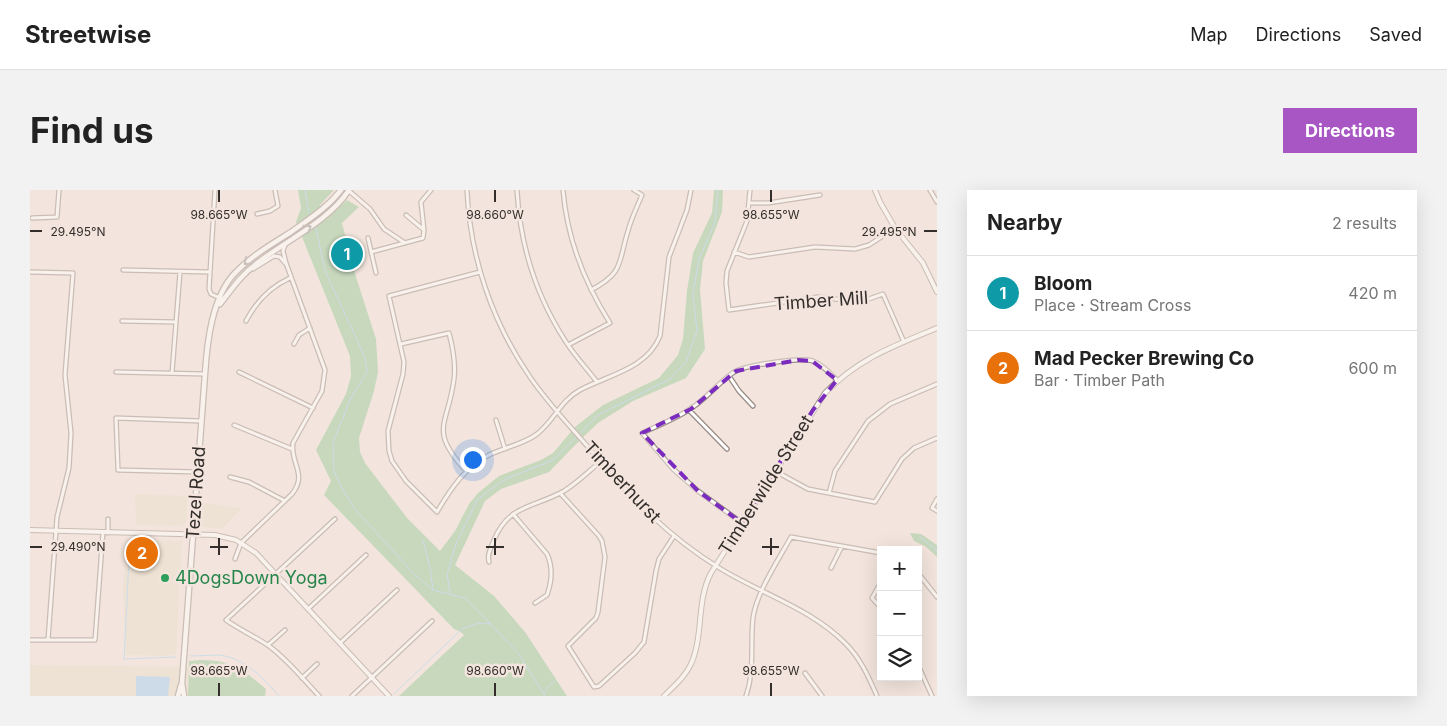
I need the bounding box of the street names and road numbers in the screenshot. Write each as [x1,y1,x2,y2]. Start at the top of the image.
street label: Timber Mill [773,287,869,314]
street label: Timberwilde Street [714,411,817,559]
street label: Timberhurst [579,437,666,527]
street label: Tezel Road [182,446,209,540]

